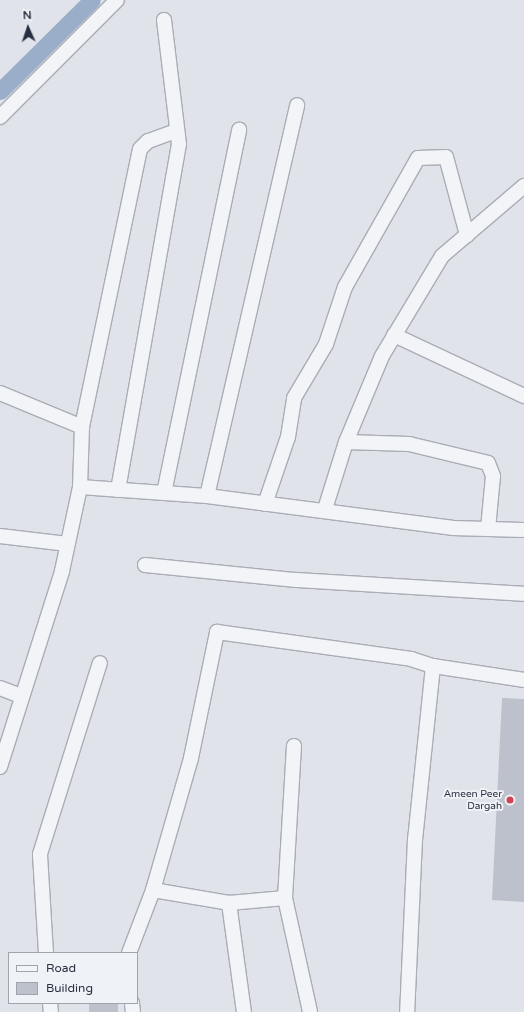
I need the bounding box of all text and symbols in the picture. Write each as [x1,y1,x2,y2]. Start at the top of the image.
north arrow [8,8,48,48]
text: N [23,9,32,22]
place label: Ameen Peer Dargah [444,788,502,812]
marker: Ameen Peer Dargah [505,795,515,805]
legend [8,952,138,1004]
text: Road [46,961,76,975]
text: Building [46,981,93,995]

